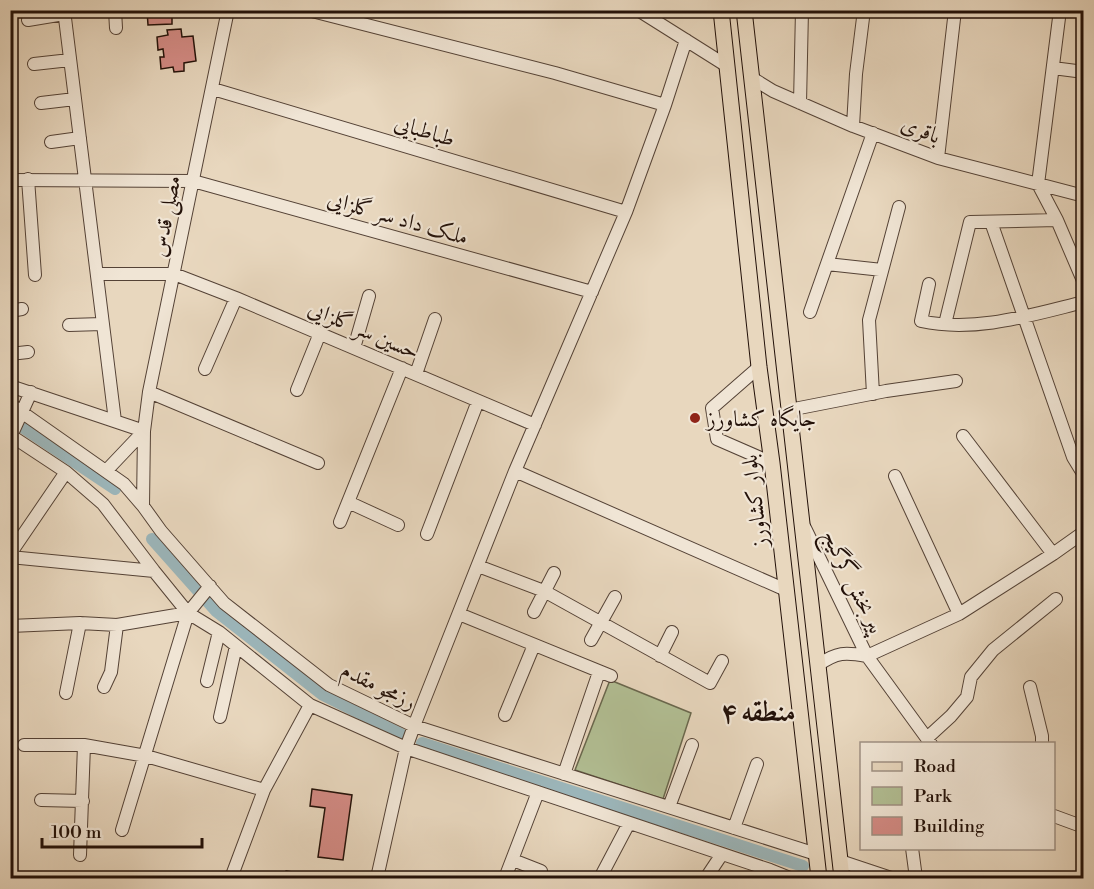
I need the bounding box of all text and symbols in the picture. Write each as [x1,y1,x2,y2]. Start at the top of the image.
street label: طباطبایی [391,109,458,154]
street label: باقری [897,111,944,150]
street label: مصلی قدس [145,173,190,260]
street label: ملک داد سر گلزایی [324,184,471,252]
street label: حسین سر گلزایی [303,294,423,367]
place label: جایگاه کشاورز [705,405,816,433]
marker: جایگاه کشاورز [688,411,702,425]
street label: بلوار کشاورز [736,453,775,551]
street label: پیر بخش گرگیج [811,524,892,642]
street label: رزمجو مقدم [334,657,420,721]
district label: منطقه ۴ [720,695,796,730]
legend [860,742,1055,850]
text: Road [914,755,957,778]
text: Park [914,785,953,808]
scale bar [42,811,202,849]
text: Building [913,815,985,838]
text: 100 m [51,821,102,844]

